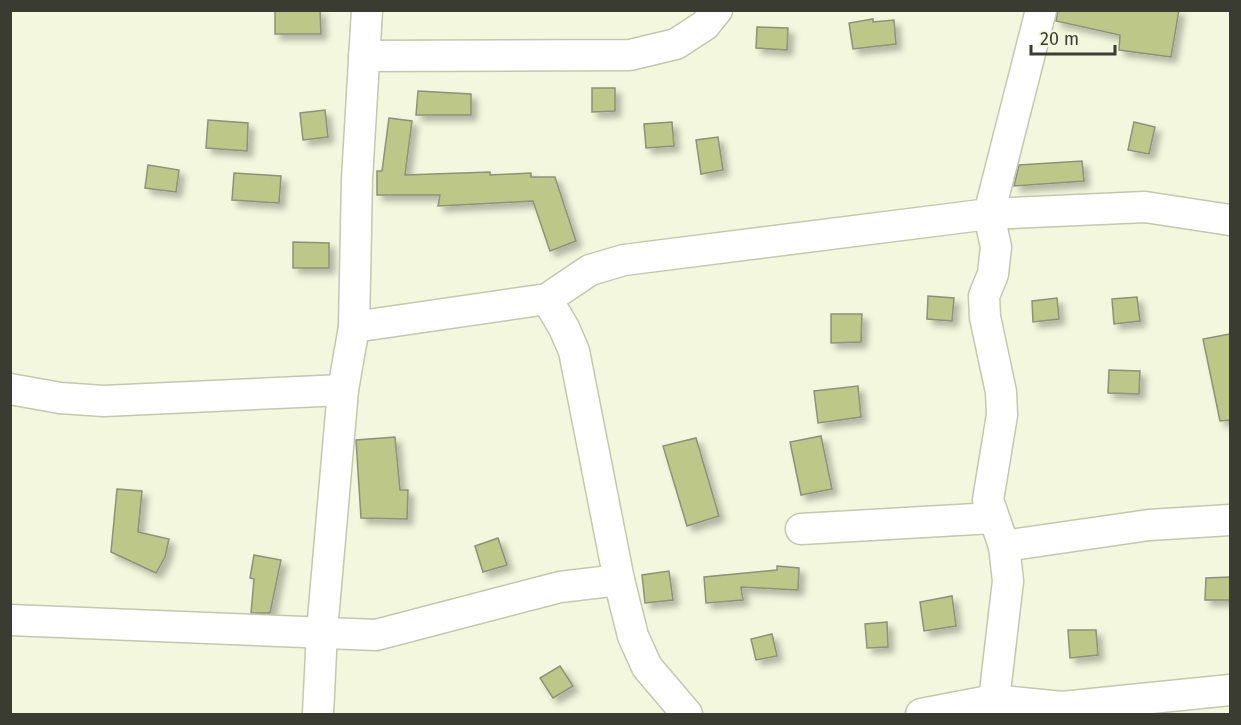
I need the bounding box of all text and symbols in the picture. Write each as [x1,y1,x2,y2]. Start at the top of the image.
scale bar [1031,18,1115,56]
text: 20 m [1040,28,1079,50]

